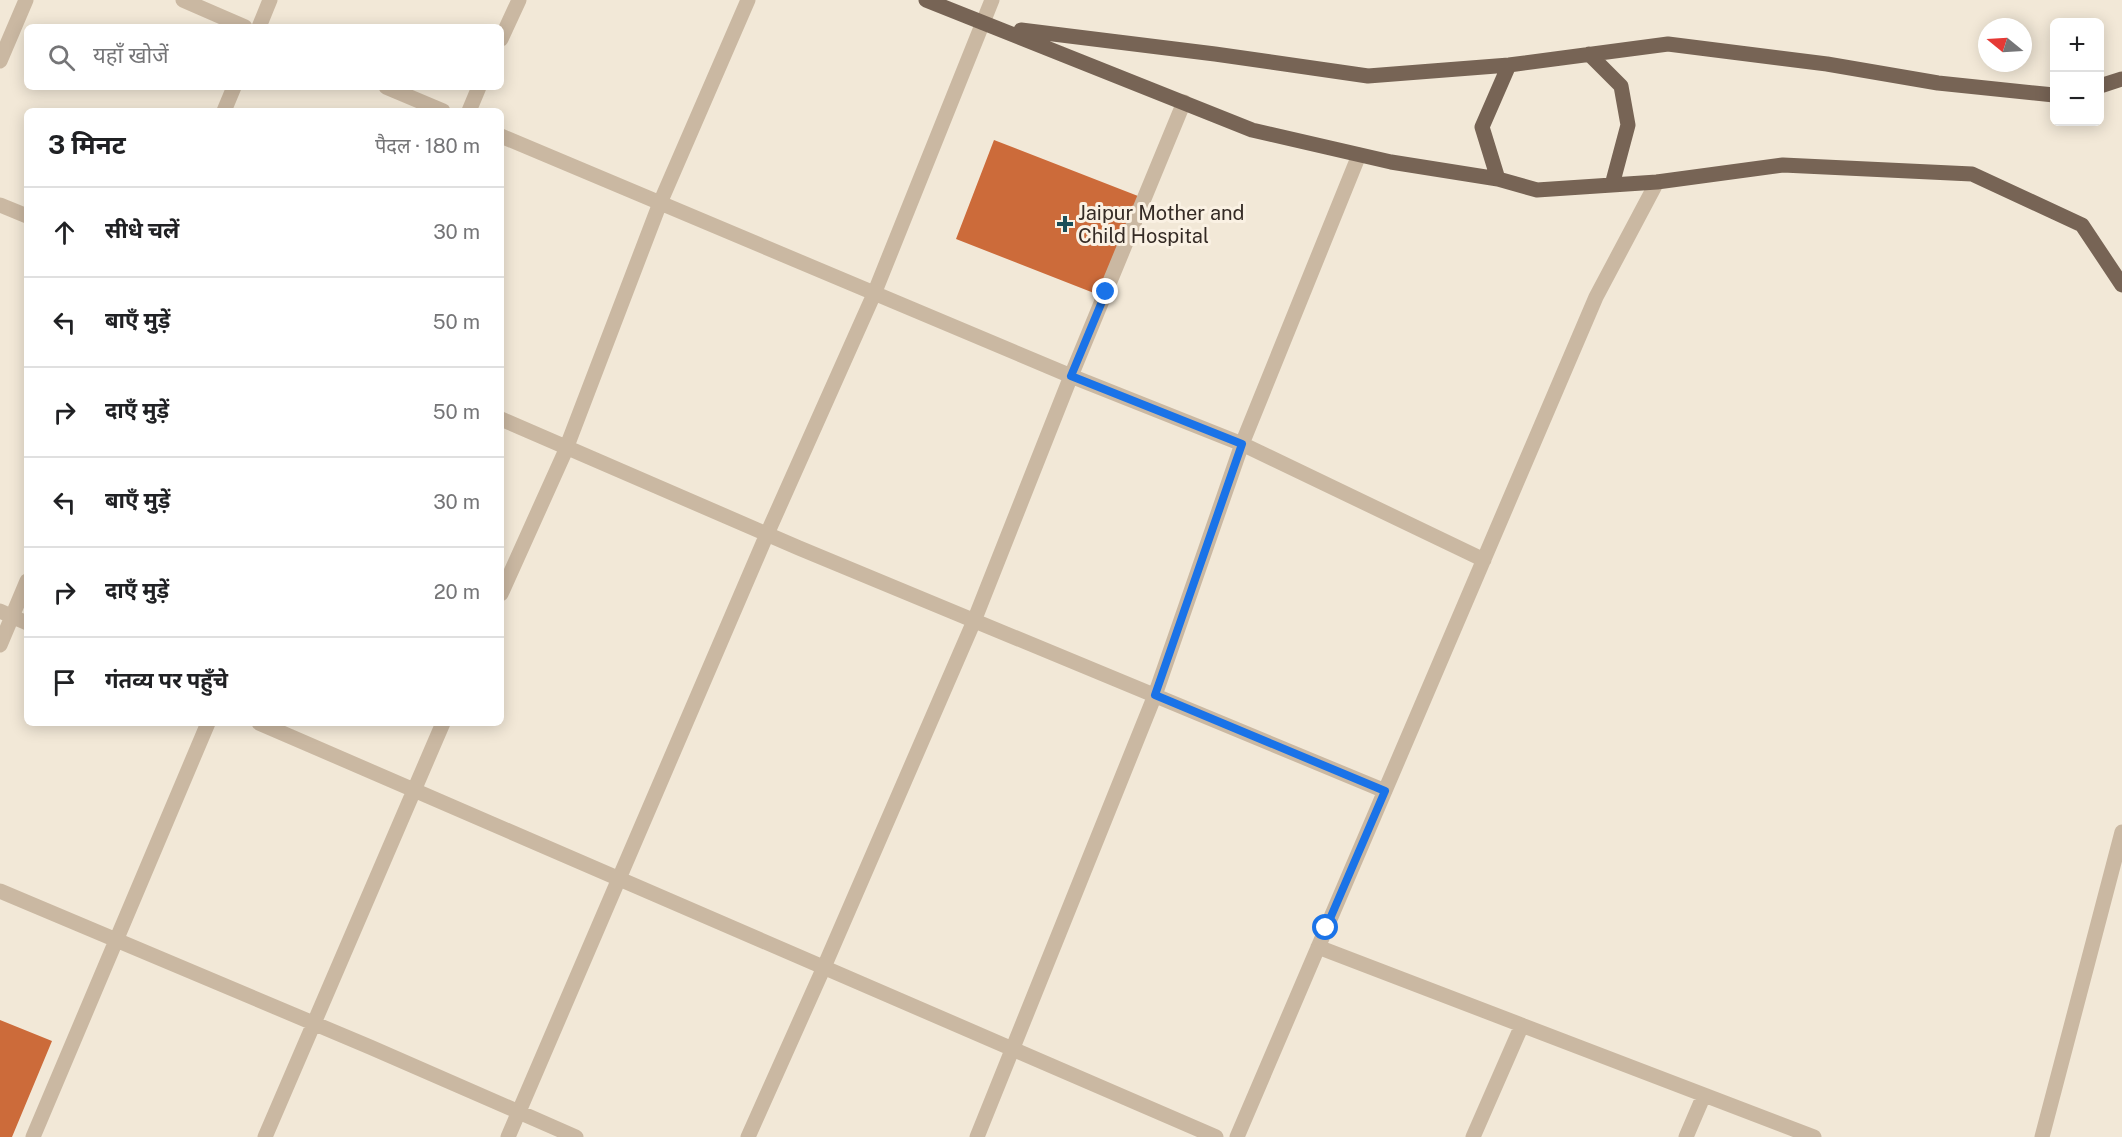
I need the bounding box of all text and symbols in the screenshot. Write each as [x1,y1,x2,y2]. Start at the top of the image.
north arrow [1978,18,2032,72]
map controls [2050,18,2104,126]
button: + [2050,18,2104,72]
search box [24,24,504,90]
icon: search [45,41,78,74]
text: यहाँ खोजें [93,42,169,68]
button: − [2050,72,2104,126]
text: 3 मिनट [48,129,126,160]
text: पैदल · 180 m [375,134,480,158]
place label: Jaipur Mother and Child Hospital [1078,201,1244,248]
marker: Jaipur Mother and Child Hospital [1056,215,1074,233]
icon: ahead [48,216,81,249]
text: सीधे चलें [105,217,179,243]
text: 30 m [433,220,480,244]
route end [1092,278,1118,304]
icon: left [48,306,81,339]
text: बाएँ मुड़ें [105,307,170,333]
text: 50 m [433,310,480,334]
icon: right [48,396,81,429]
text: दाएँ मुड़ें [105,397,169,423]
text: 50 m [433,400,480,424]
icon: left [48,486,81,519]
text: बाएँ मुड़ें [105,487,170,513]
text: 30 m [433,490,480,514]
icon: right [48,576,81,609]
text: दाएँ मुड़ें [105,577,169,603]
text: 20 m [434,580,480,604]
icon: arrive [48,666,81,699]
text: गंतव्य पर पहुँचे [105,667,228,693]
route start [1312,914,1338,940]

